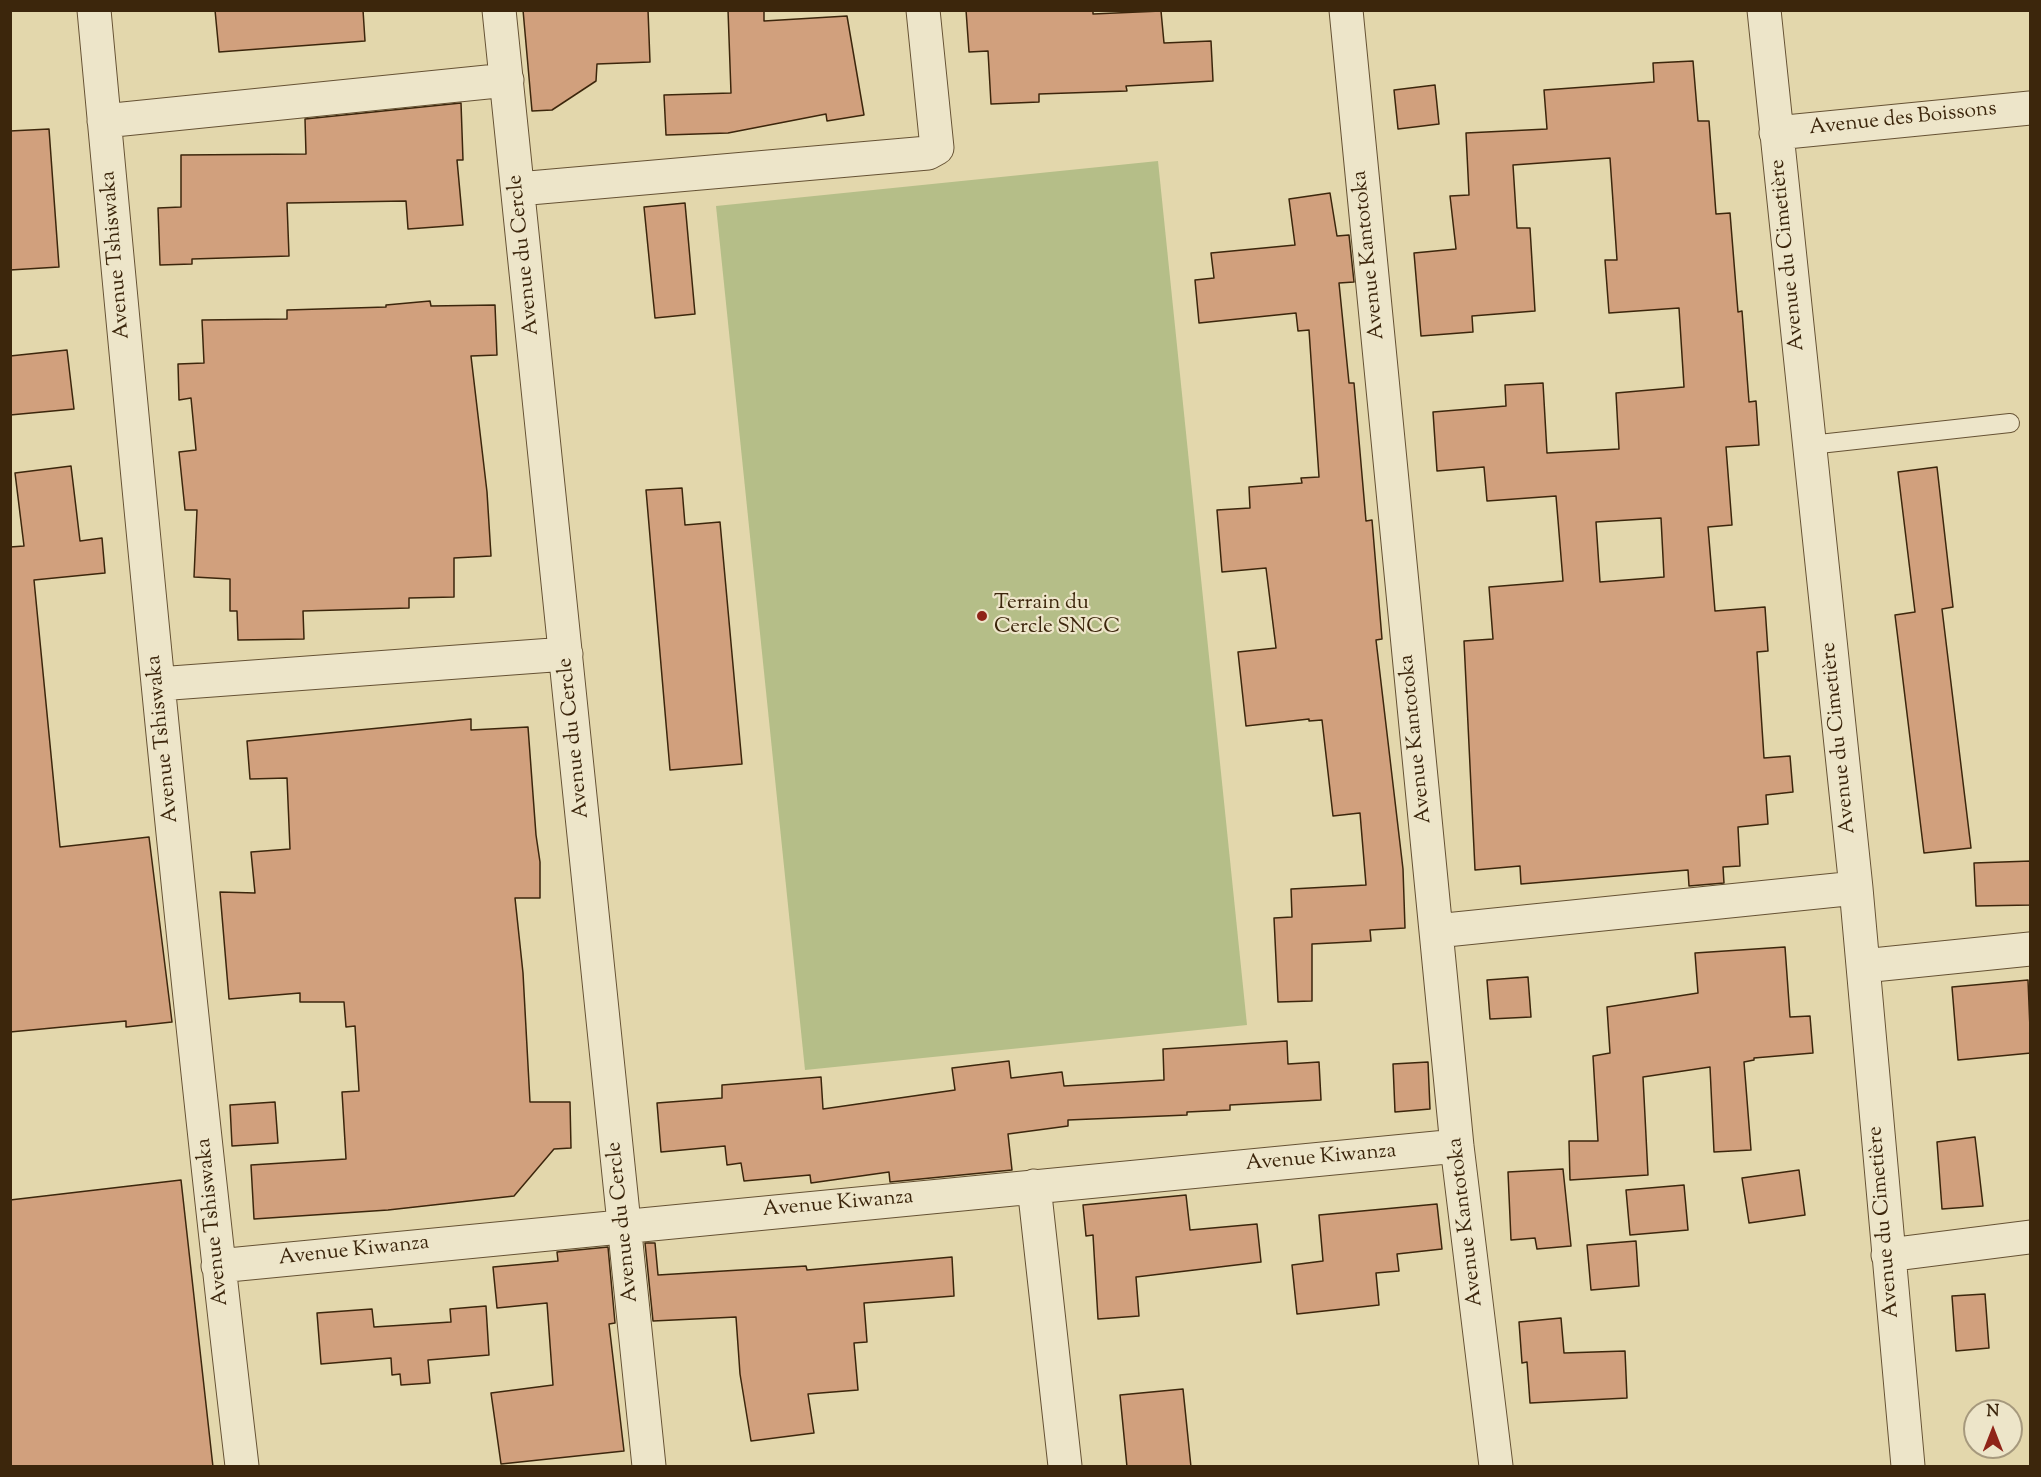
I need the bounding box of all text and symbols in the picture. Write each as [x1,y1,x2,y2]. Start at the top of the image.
street label: Avenue des Boissons [1808,98,1998,142]
street label: Avenue du Cimetière [1766,158,1812,352]
street label: Avenue Kantotoka [1349,169,1391,341]
street label: Avenue Tshiswaka [97,170,137,340]
street label: Avenue du Cercle [504,173,546,337]
place label: Terrain du Cercle SNCC [994,591,1120,641]
marker: Terrain du Cercle SNCC [975,609,989,623]
street label: Avenue du Cimetière [1817,641,1863,835]
street label: Avenue Kantotoka [1396,653,1438,825]
street label: Avenue Tshiswaka [143,654,185,824]
street label: Avenue du Cercle [554,656,596,820]
street label: Avenue du Cimetière [1864,1125,1906,1319]
street label: Avenue Kantotoka [1444,1136,1490,1308]
street label: Avenue Tshiswaka [193,1137,235,1307]
street label: Avenue du Cercle [603,1140,645,1304]
street label: Avenue Kiwanza [1245,1140,1397,1178]
street label: Avenue Kiwanza [762,1186,914,1224]
street label: Avenue Kiwanza [278,1232,430,1272]
north arrow [1963,1399,2023,1459]
text: N [1987,1401,1999,1424]

